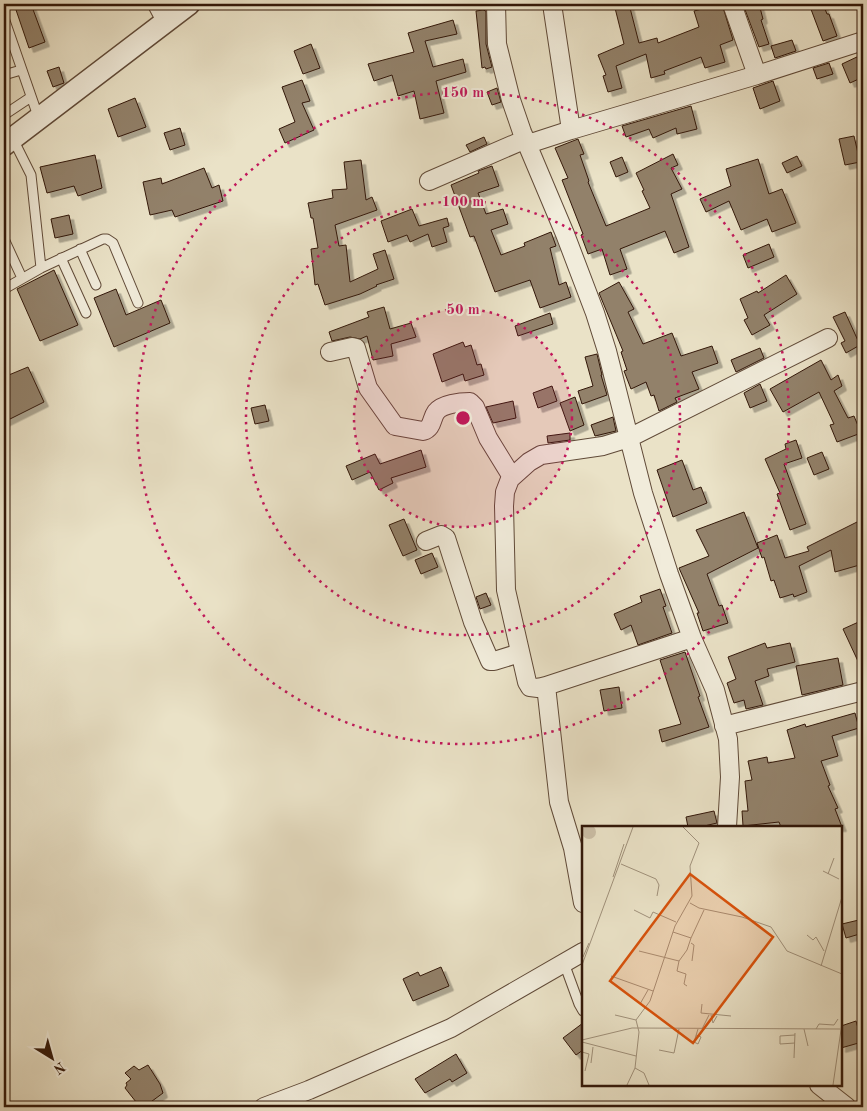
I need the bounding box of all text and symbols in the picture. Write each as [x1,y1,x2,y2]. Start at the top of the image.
text: 150 m [442,86,484,101]
text: 100 m [442,195,484,210]
text: 50 m [446,303,480,318]
centre of rings [454,409,472,427]
inset map [582,826,842,1086]
north arrow [28,1034,78,1084]
text: N [50,1059,68,1077]

